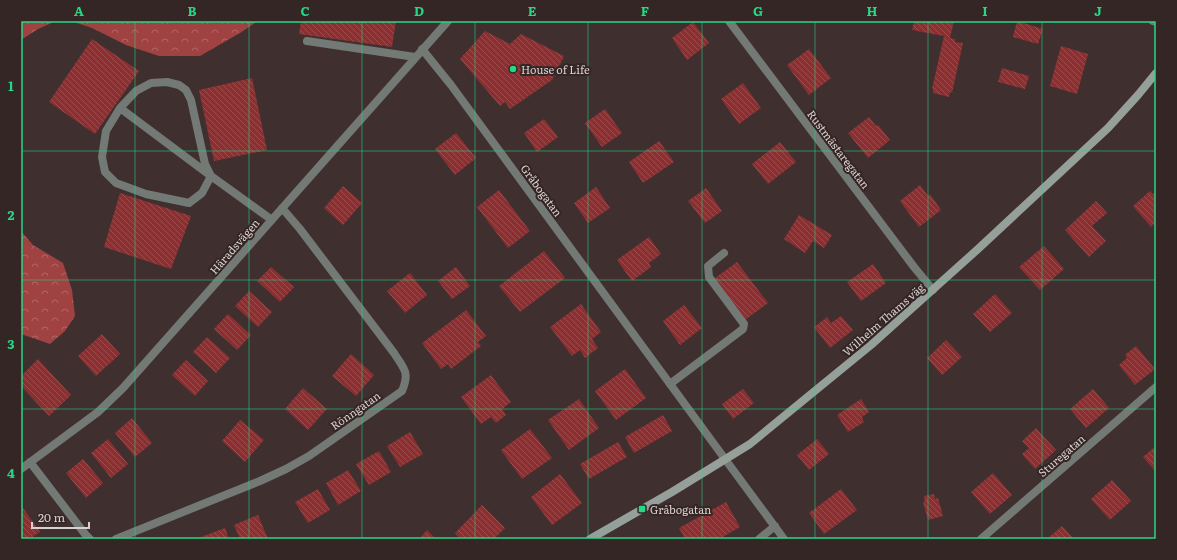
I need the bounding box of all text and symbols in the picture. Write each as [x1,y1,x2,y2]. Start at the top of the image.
text: A [74,1,84,20]
text: B [188,1,197,20]
text: C [300,1,310,20]
text: D [414,1,424,20]
text: E [528,1,537,20]
text: F [641,1,649,20]
text: G [753,1,763,20]
text: H [867,1,878,20]
text: I [982,1,988,20]
text: J [1094,1,1102,20]
place label: House of Life [521,61,590,77]
marker: House of Life [508,64,518,74]
text: 1 [8,76,14,95]
street label: Rustmästaregatan [804,106,874,192]
street label: Gråbogatan [518,161,566,219]
text: 2 [8,205,15,224]
street label: Häradsvägen [205,215,263,277]
street label: Wilhelm Thams väg [839,278,928,359]
text: 3 [7,334,15,353]
street label: Rönngatan [327,387,383,433]
street label: Sturegatan [1034,430,1088,480]
text: 4 [7,463,15,482]
place label: Gråbogatan [650,501,711,517]
scale bar [32,504,89,530]
marker: Gråbogatan [637,504,647,514]
text: 20 m [38,508,65,526]

